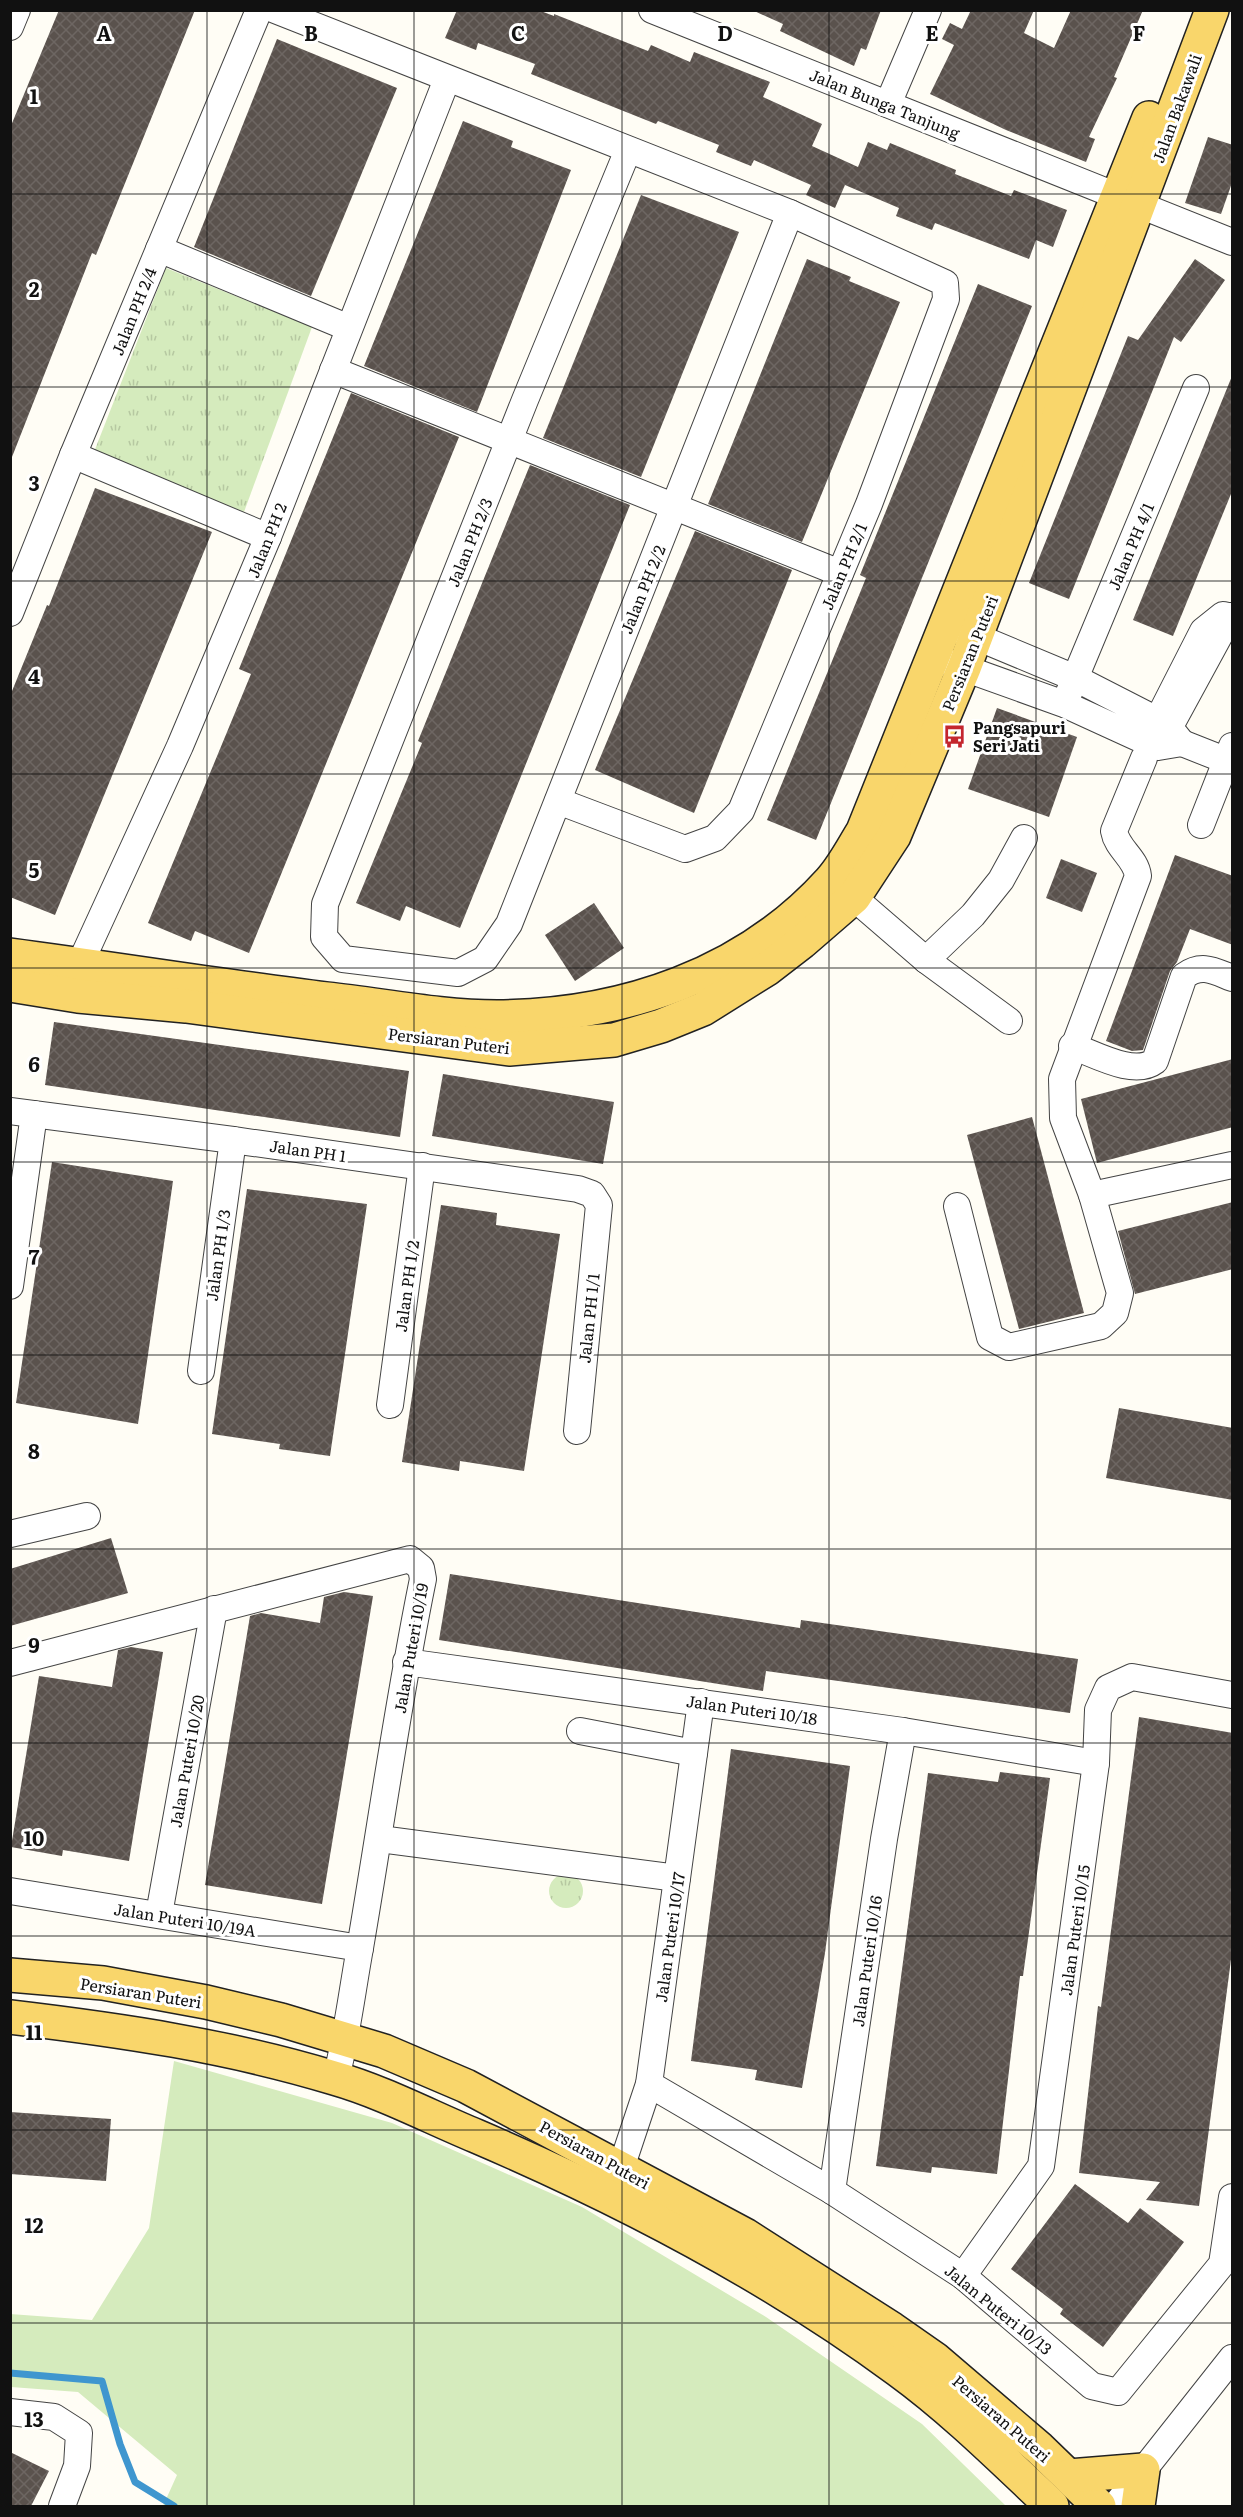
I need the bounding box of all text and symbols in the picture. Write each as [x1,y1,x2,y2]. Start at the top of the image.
text: A [96,17,112,47]
text: B [304,17,318,47]
text: C [511,17,525,47]
text: D [717,17,733,47]
text: E [925,17,939,47]
text: F [1133,17,1146,47]
street label: Jalan Bakawali [1145,50,1207,166]
street label: Jalan Bunga Tanjung [806,62,964,144]
text: 1 [30,80,38,110]
street label: Jalan PH 2/4 [104,263,162,359]
text: 2 [29,273,40,303]
text: 3 [28,467,40,497]
street label: Jalan PH 2/3 [440,494,498,590]
street label: Jalan PH 4/1 [1101,498,1159,593]
street label: Jalan PH 2 [240,499,292,581]
street label: Jalan PH 2/1 [814,518,872,613]
street label: Jalan PH 2/2 [613,541,671,637]
street label: Persiaran Puteri [935,592,1003,714]
text: 4 [28,660,40,690]
place label: Pangsapuri Seri Jati [973,715,1066,757]
bus stop icon: Pangsapuri Seri Jati [942,723,968,749]
text: 5 [29,854,40,884]
street label: Persiaran Puteri [387,1021,511,1059]
text: 6 [28,1048,40,1078]
street label: Jalan PH 1 [268,1133,348,1167]
street label: Jalan PH 1/3 [199,1208,235,1302]
street label: Jalan PH 1/2 [388,1239,424,1333]
text: 7 [29,1241,40,1271]
street label: Jalan PH 1/1 [571,1271,605,1364]
text: 8 [28,1435,40,1465]
street label: Jalan Puteri 10/19 [387,1581,433,1715]
text: 9 [28,1629,40,1659]
street label: Jalan Puteri 10/18 [685,1688,819,1730]
street label: Jalan Puteri 10/20 [163,1693,209,1829]
text: 10 [24,1822,44,1852]
street label: Jalan Puteri 10/15 [1053,1863,1095,1997]
street label: Jalan Puteri 10/17 [648,1870,690,2004]
street label: Jalan Puteri 10/16 [845,1893,887,2028]
street label: Jalan Puteri 10/19A [112,1896,258,1942]
street label: Persiaran Puteri [78,1971,204,2013]
text: 11 [26,2016,42,2046]
street label: Persiaran Puteri [535,2114,655,2194]
text: 12 [24,2209,44,2239]
street label: Jalan Puteri 10/13 [940,2258,1058,2360]
street label: Persiaran Puteri [948,2369,1056,2467]
text: 13 [24,2403,44,2433]

